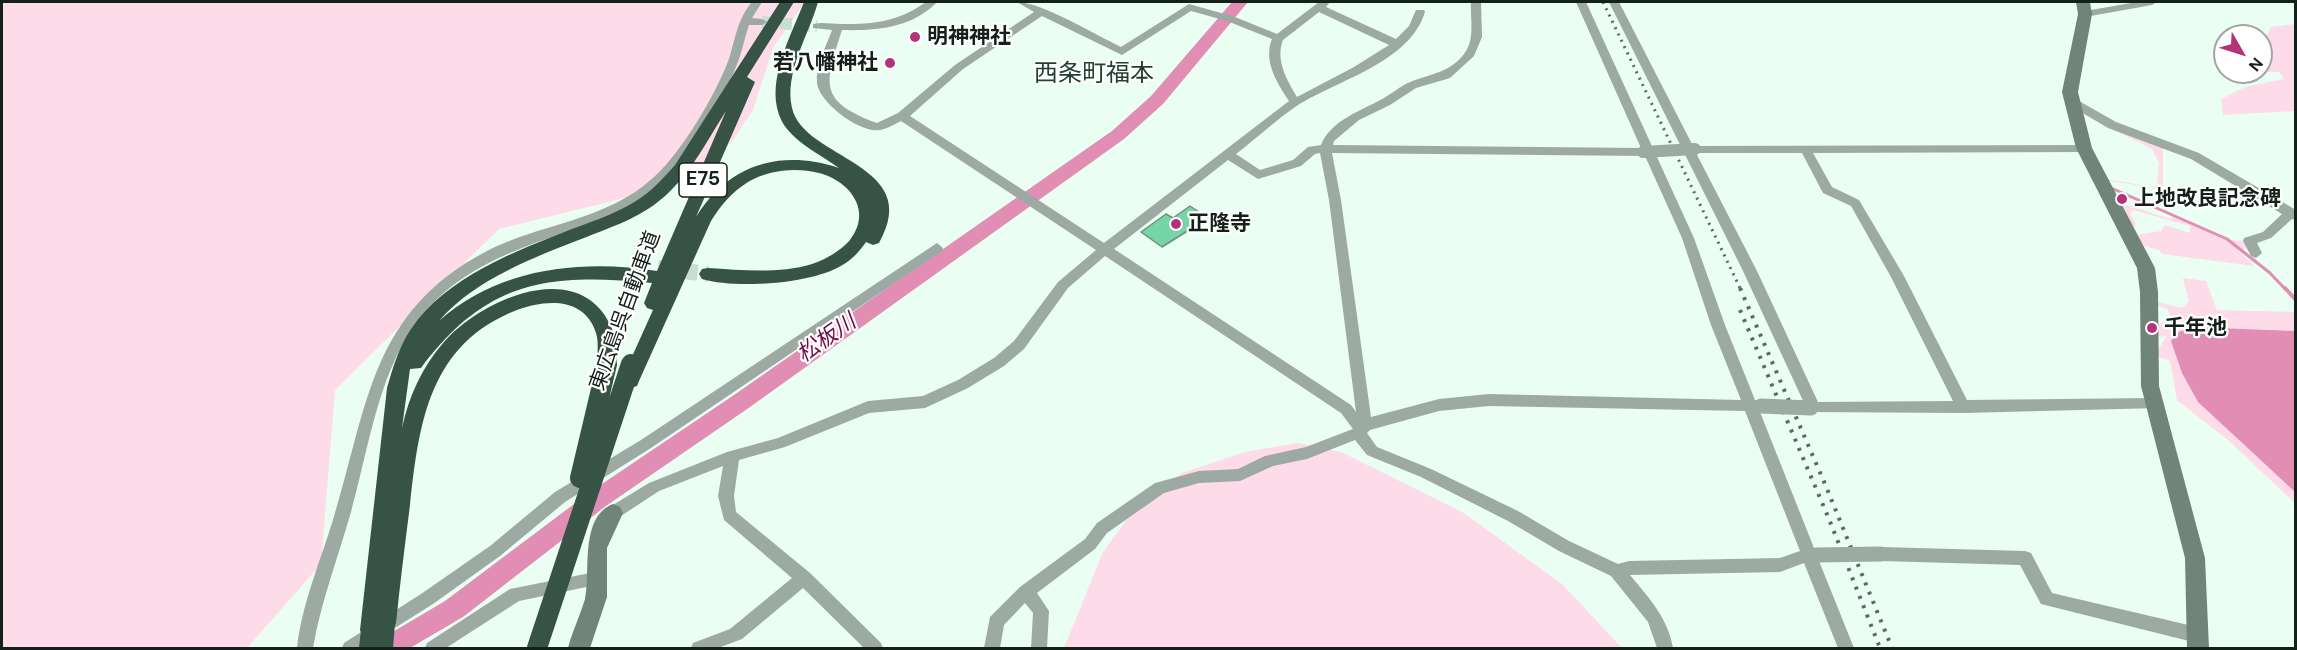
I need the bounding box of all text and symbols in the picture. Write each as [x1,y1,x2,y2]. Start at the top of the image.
place label: 明神神社 [927,24,1011,50]
north arrow [2213,24,2273,84]
marker: 明神神社 [908,30,922,44]
place label: 若八幡神社 [773,50,878,76]
text: N [2244,53,2268,76]
marker: 若八幡神社 [883,56,897,70]
district label: 西条町福本 [1034,61,1154,89]
road number: E75 [679,163,727,197]
place label: 上地改良記念碑 [2134,186,2281,212]
marker: 上地改良記念碑 [2115,192,2129,206]
place label: 正隆寺 [1188,211,1251,237]
marker: 正隆寺 [1169,217,1183,231]
street label: 東広島呉自動車道 [585,228,667,394]
water label: 松板川 [792,309,862,369]
place label: 千年池 [2164,315,2227,341]
marker: 千年池 [2145,321,2159,335]

